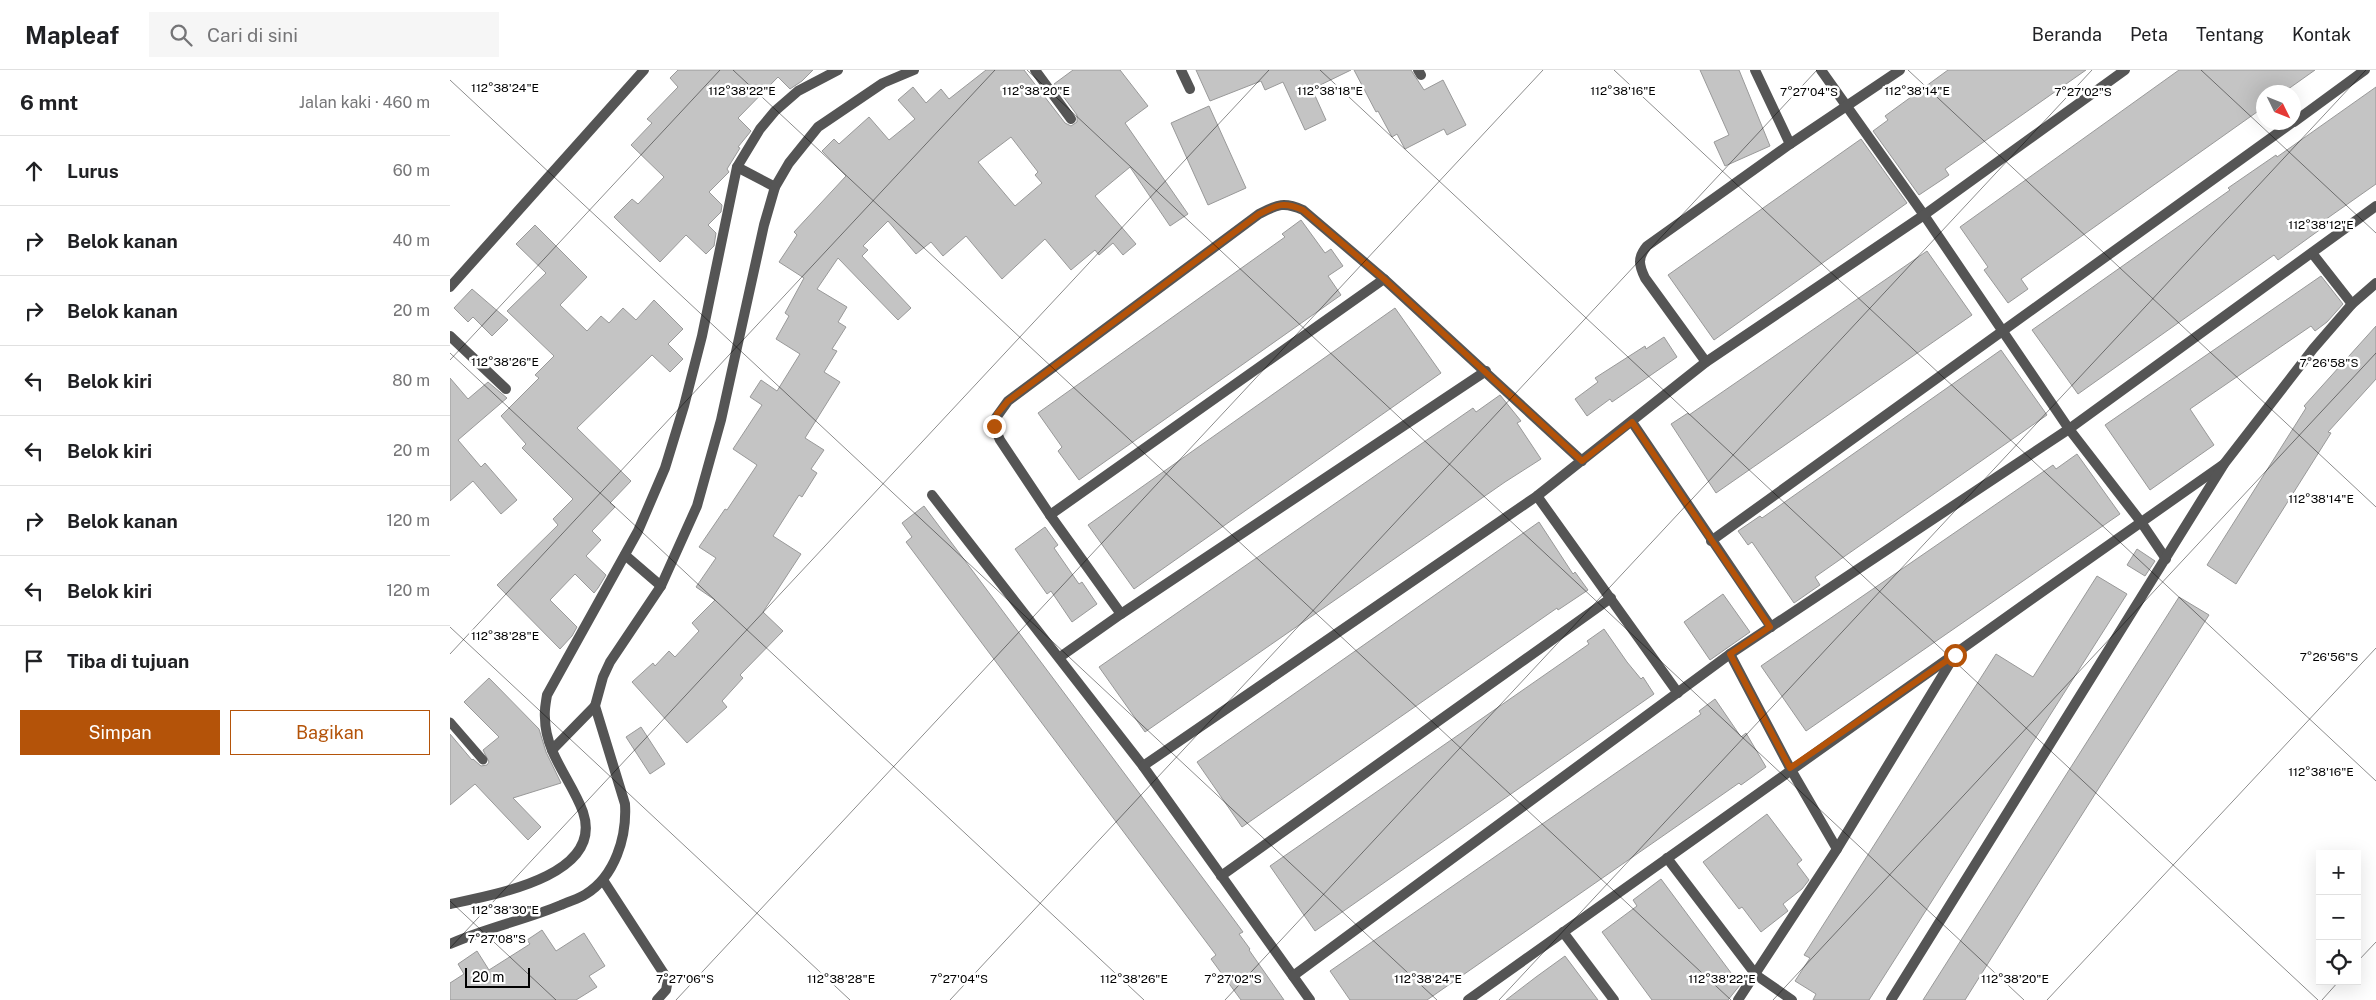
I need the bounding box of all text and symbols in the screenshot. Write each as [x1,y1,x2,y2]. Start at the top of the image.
search box [149,12,499,57]
text: Mapleaf [25,21,119,49]
icon: search [167,21,195,49]
text: Cari di sini [207,24,298,46]
text: Beranda [2032,24,2102,45]
text: Peta [2130,24,2168,45]
text: Tentang [2196,24,2264,45]
text: Kontak [2292,24,2351,45]
text: 112°38'24"E [471,81,539,95]
text: 112°38'22"E [708,84,776,98]
text: 112°38'20"E [1002,84,1070,98]
text: 112°38'18"E [1297,84,1363,98]
text: 112°38'16"E [1590,84,1656,98]
text: 112°38'14"E [1884,84,1950,98]
text: 7°27'04"S [1780,85,1838,99]
text: 7°27'02"S [2054,85,2112,99]
north arrow [2256,85,2301,130]
text: 6 mnt [20,90,78,115]
text: Jalan kaki · 460 m [299,93,430,112]
icon: ahead [20,157,48,185]
text: Lurus [67,160,119,182]
text: 60 m [393,161,430,180]
text: 112°38'12"E [2288,218,2354,232]
icon: right [20,227,48,255]
text: Belok kanan [67,230,178,252]
text: 40 m [392,231,430,250]
icon: right [20,297,48,325]
text: Belok kanan [67,300,178,322]
text: 20 m [393,301,430,320]
text: 112°38'26"E [471,355,539,369]
text: 7°26'58"S [2300,356,2358,370]
icon: left [20,367,48,395]
text: Belok kiri [67,370,152,392]
text: 80 m [392,371,430,390]
route end [983,415,1006,438]
icon: left [20,437,48,465]
text: Belok kiri [67,440,152,462]
text: 20 m [393,441,430,460]
text: 112°38'14"E [2288,492,2354,506]
icon: right [20,507,48,535]
text: Belok kanan [67,510,178,532]
text: 120 m [386,511,430,530]
icon: left [20,577,48,605]
text: Belok kiri [67,580,152,602]
text: 120 m [386,581,430,600]
text: 112°38'28"E [471,629,539,643]
route start [1944,644,1967,667]
icon: arrive [20,647,48,675]
text: Tiba di tujuan [67,650,189,672]
text: 7°26'56"S [2300,650,2358,664]
button: Simpan [20,710,220,755]
button: Bagikan [230,710,430,755]
text: 112°38'16"E [2288,765,2354,779]
map controls [2316,850,2361,985]
button: + [2316,850,2361,895]
button: − [2316,895,2361,940]
text: 112°38'30"E [471,903,539,917]
text: 7°27'08"S [468,932,526,946]
button: locate [2316,940,2361,985]
scale bar [465,965,530,988]
text: 20 m [472,969,504,985]
text: 7°27'06"S [656,972,714,986]
text: 112°38'28"E [807,972,875,986]
text: 7°27'04"S [930,972,988,986]
text: 112°38'26"E [1100,972,1168,986]
text: 7°27'02"S [1204,972,1262,986]
text: 112°38'24"E [1394,972,1462,986]
text: 112°38'22"E [1688,972,1756,986]
text: 112°38'20"E [1981,972,2049,986]

